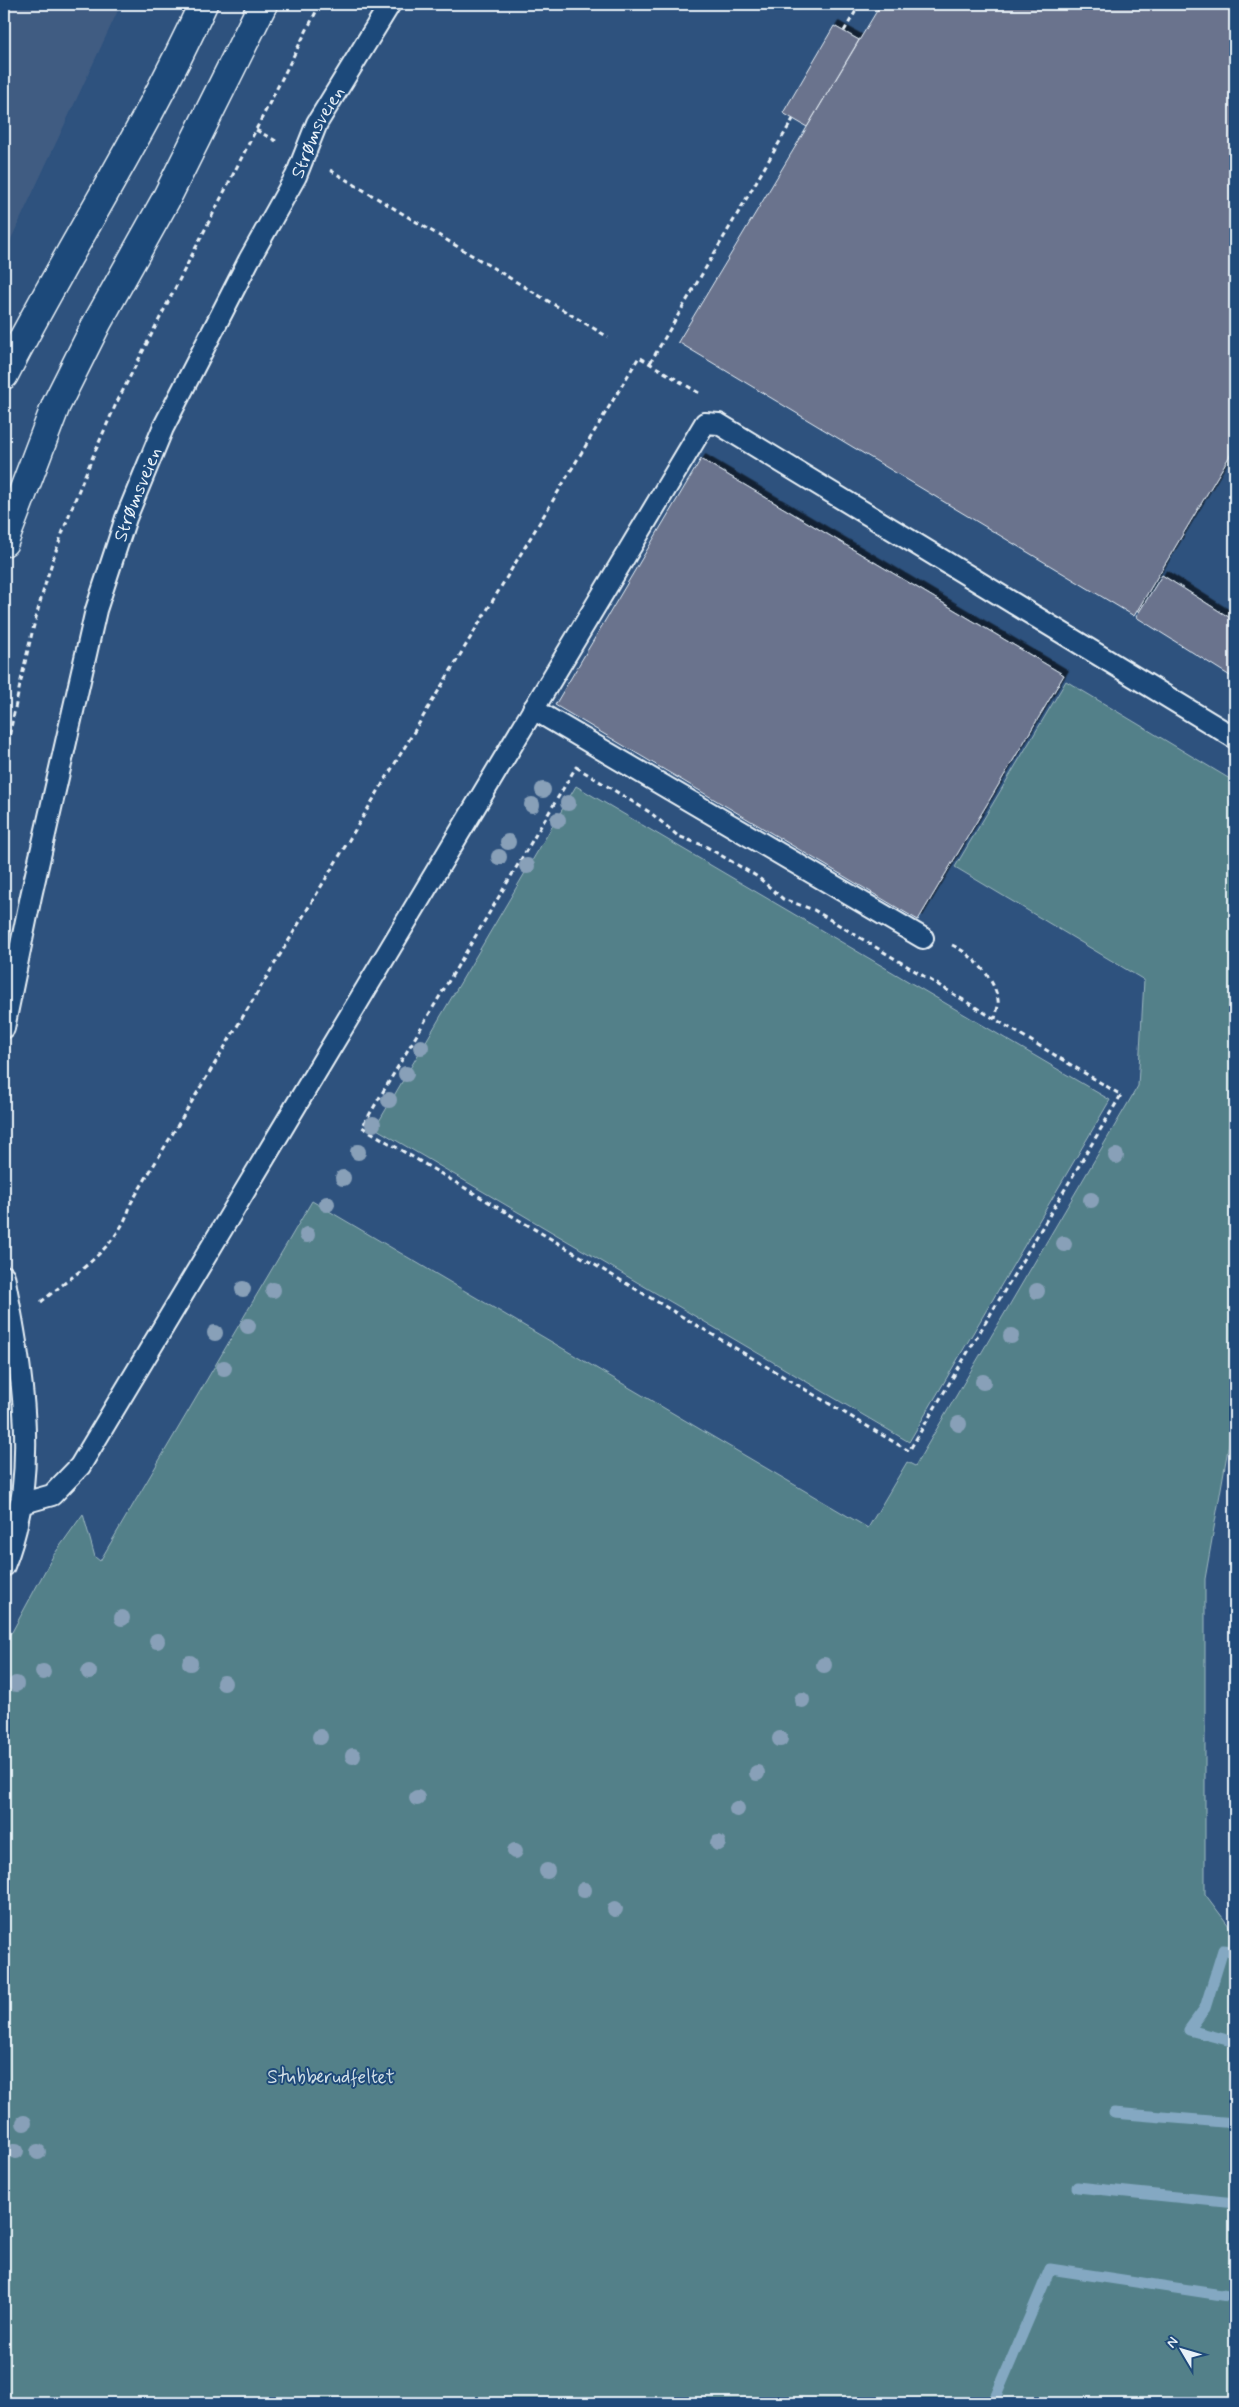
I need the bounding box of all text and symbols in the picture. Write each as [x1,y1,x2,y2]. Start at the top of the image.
street label: Strømsveien [285,82,351,182]
street label: Strømsveien [108,443,168,545]
park label: Stubberudfeltet [267,2065,395,2090]
north arrow [1156,2324,1206,2374]
text: N [1163,2333,1183,2352]

